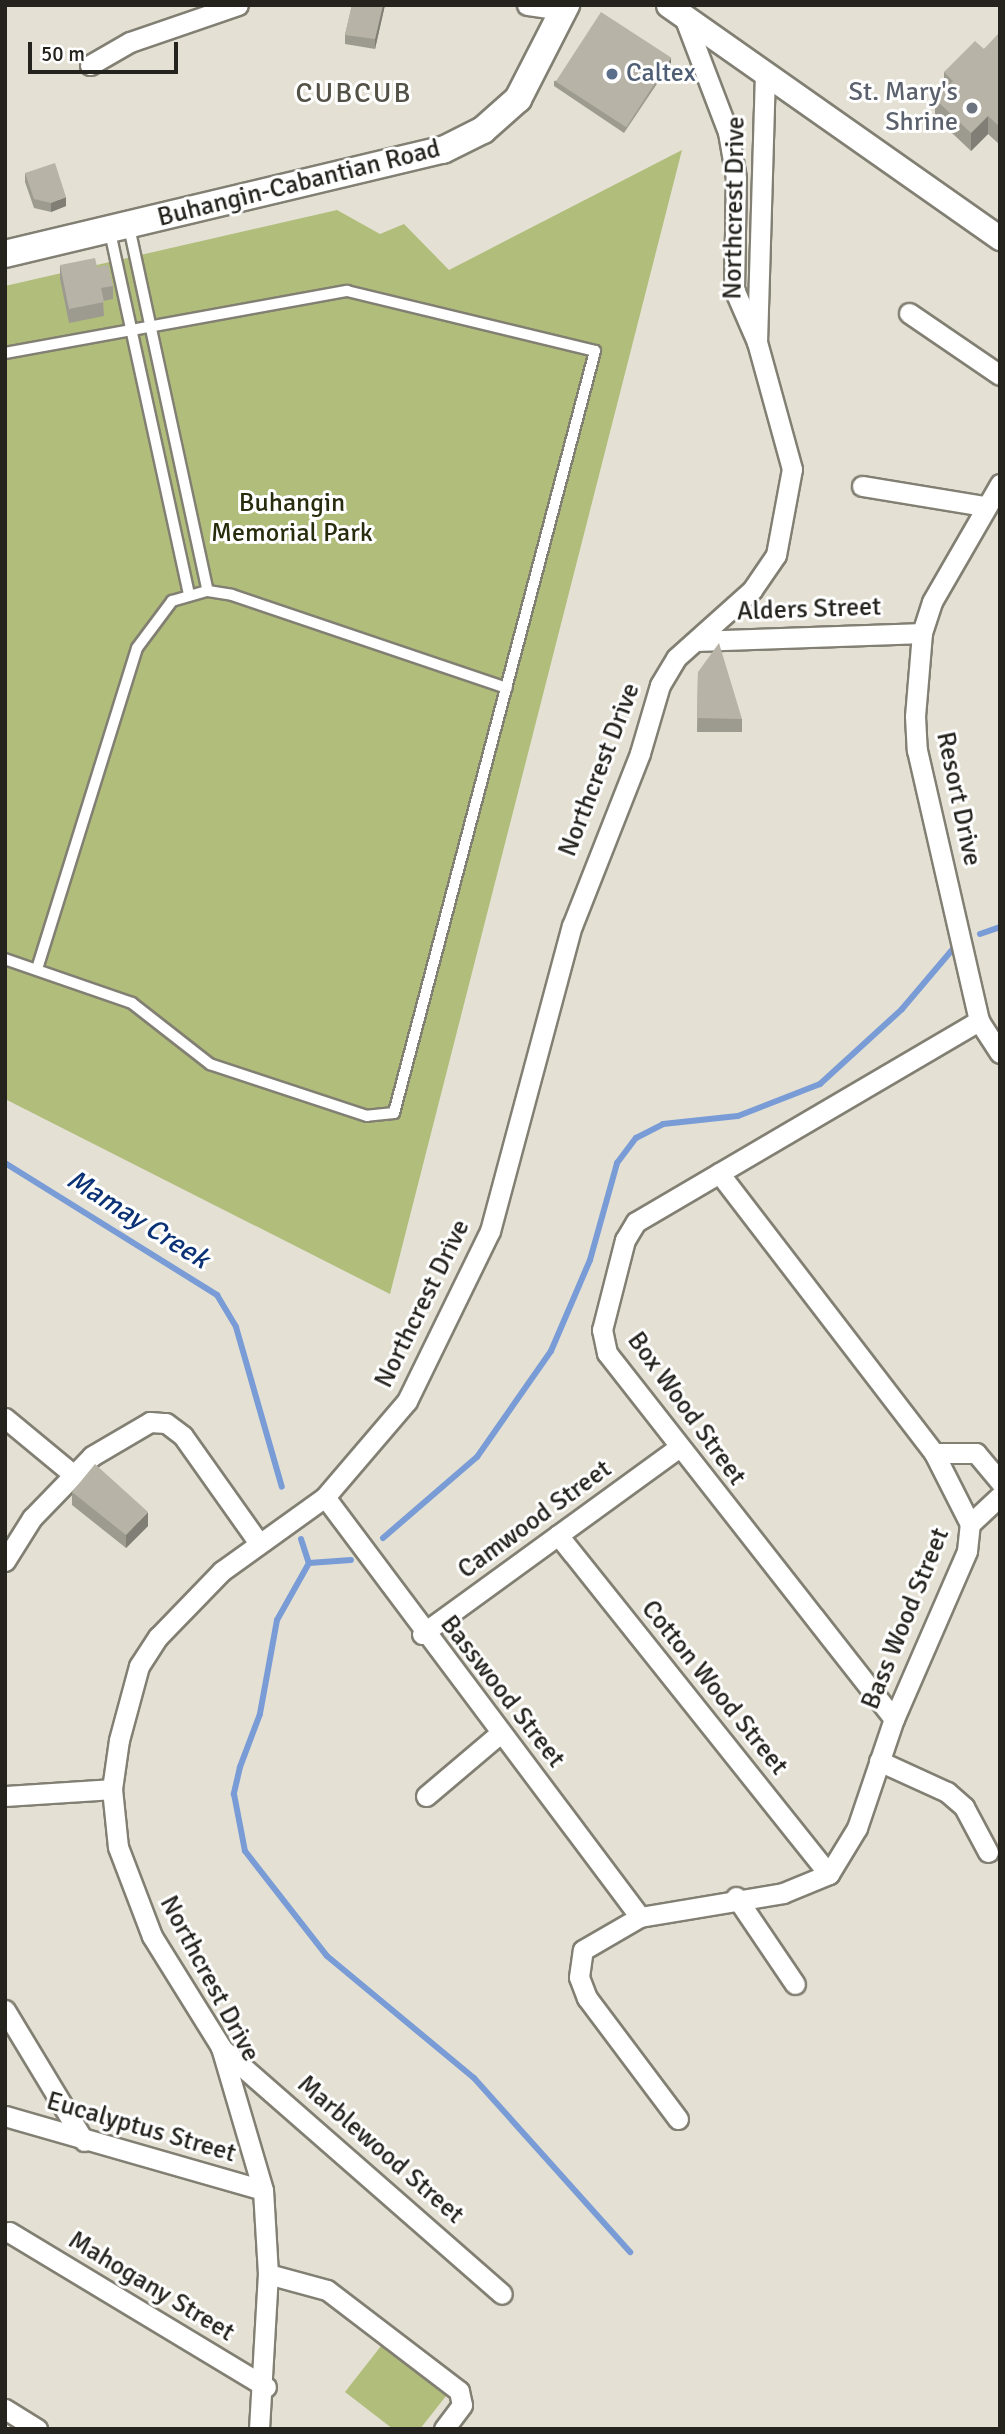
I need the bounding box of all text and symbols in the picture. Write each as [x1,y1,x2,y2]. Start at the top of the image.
scale bar [32,28,182,72]
text: 50 m [41,41,85,67]
place label: Caltex [626,58,696,90]
marker: Caltex [604,66,620,82]
district label: CUBCUB [296,76,412,110]
place label: St. Mary's Shrine [849,77,958,138]
marker: St. Mary's Shrine [964,100,980,116]
street label: Northcrest Drive [718,116,752,300]
street label: Buhangin-Cabantian Road [154,134,444,234]
park label: Buhangin Memorial Park [211,488,373,550]
street label: Alders Street [736,592,882,628]
street label: Northcrest Drive [553,679,647,861]
street label: Resort Drive [929,729,987,869]
water label: Mamay Creek [61,1162,215,1276]
street label: Northcrest Drive [369,1215,477,1393]
street label: Box Wood Street [620,1326,752,1492]
street label: Camwood Street [452,1454,618,1586]
street label: Bass Wood Street [855,1524,957,1714]
street label: Cotton Wood Street [634,1594,794,1782]
street label: Basswood Street [433,1610,571,1774]
street label: Northcrest Drive [152,1891,266,2067]
street label: Marblewood Street [290,2069,470,2231]
street label: Eucalyptus Street [43,2086,239,2170]
street label: Mahogany Street [62,2225,240,2349]

